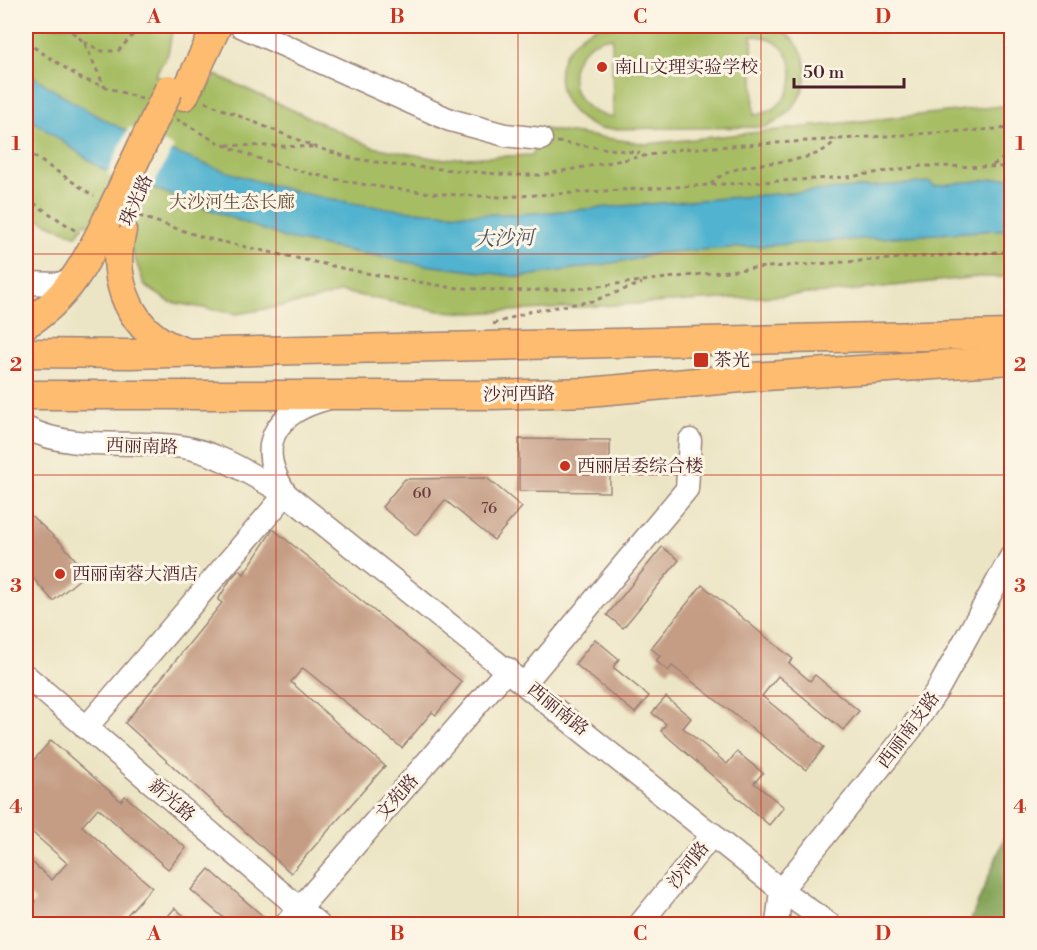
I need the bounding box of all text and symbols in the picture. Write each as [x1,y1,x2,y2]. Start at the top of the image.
text: A [146,5,162,30]
text: B [389,5,405,30]
text: C [633,5,647,30]
text: D [875,5,891,30]
scale bar [794,51,904,89]
place label: 南山文理实验学校 [614,56,758,79]
marker: 南山文理实验学校 [595,60,609,74]
text: 50 m [803,61,845,84]
text: 1 [11,132,21,157]
text: 1 [1015,132,1025,157]
street label: 珠光路 [115,171,158,230]
park label: 大沙河生态长廊 [169,191,295,214]
water label: 大沙河 [474,226,537,253]
place label: 茶光 [714,349,750,372]
marker: 茶光 [692,351,710,369]
text: 2 [10,353,22,378]
text: 2 [1014,353,1026,378]
street label: 沙河西路 [483,382,555,407]
street label: 西丽南路 [106,434,178,459]
place label: 西丽居委综合楼 [577,455,703,478]
marker: 西丽居委综合楼 [558,459,572,473]
house number: 60 [412,484,432,503]
house number: 76 [481,499,497,518]
place label: 西丽南蓉大酒店 [72,563,198,586]
marker: 西丽南蓉大酒店 [53,567,67,581]
text: 3 [10,574,22,599]
text: 3 [1014,574,1026,599]
street label: 西丽南路 [522,678,593,741]
street label: 西丽南支路 [872,687,945,773]
street label: 文苑路 [371,769,424,825]
street label: 新光路 [144,774,200,827]
text: 4 [9,795,23,820]
text: 4 [1013,795,1027,820]
street label: 沙河路 [662,837,714,894]
text: A [146,922,162,947]
text: B [389,922,405,947]
text: C [633,922,647,947]
text: D [875,922,891,947]

